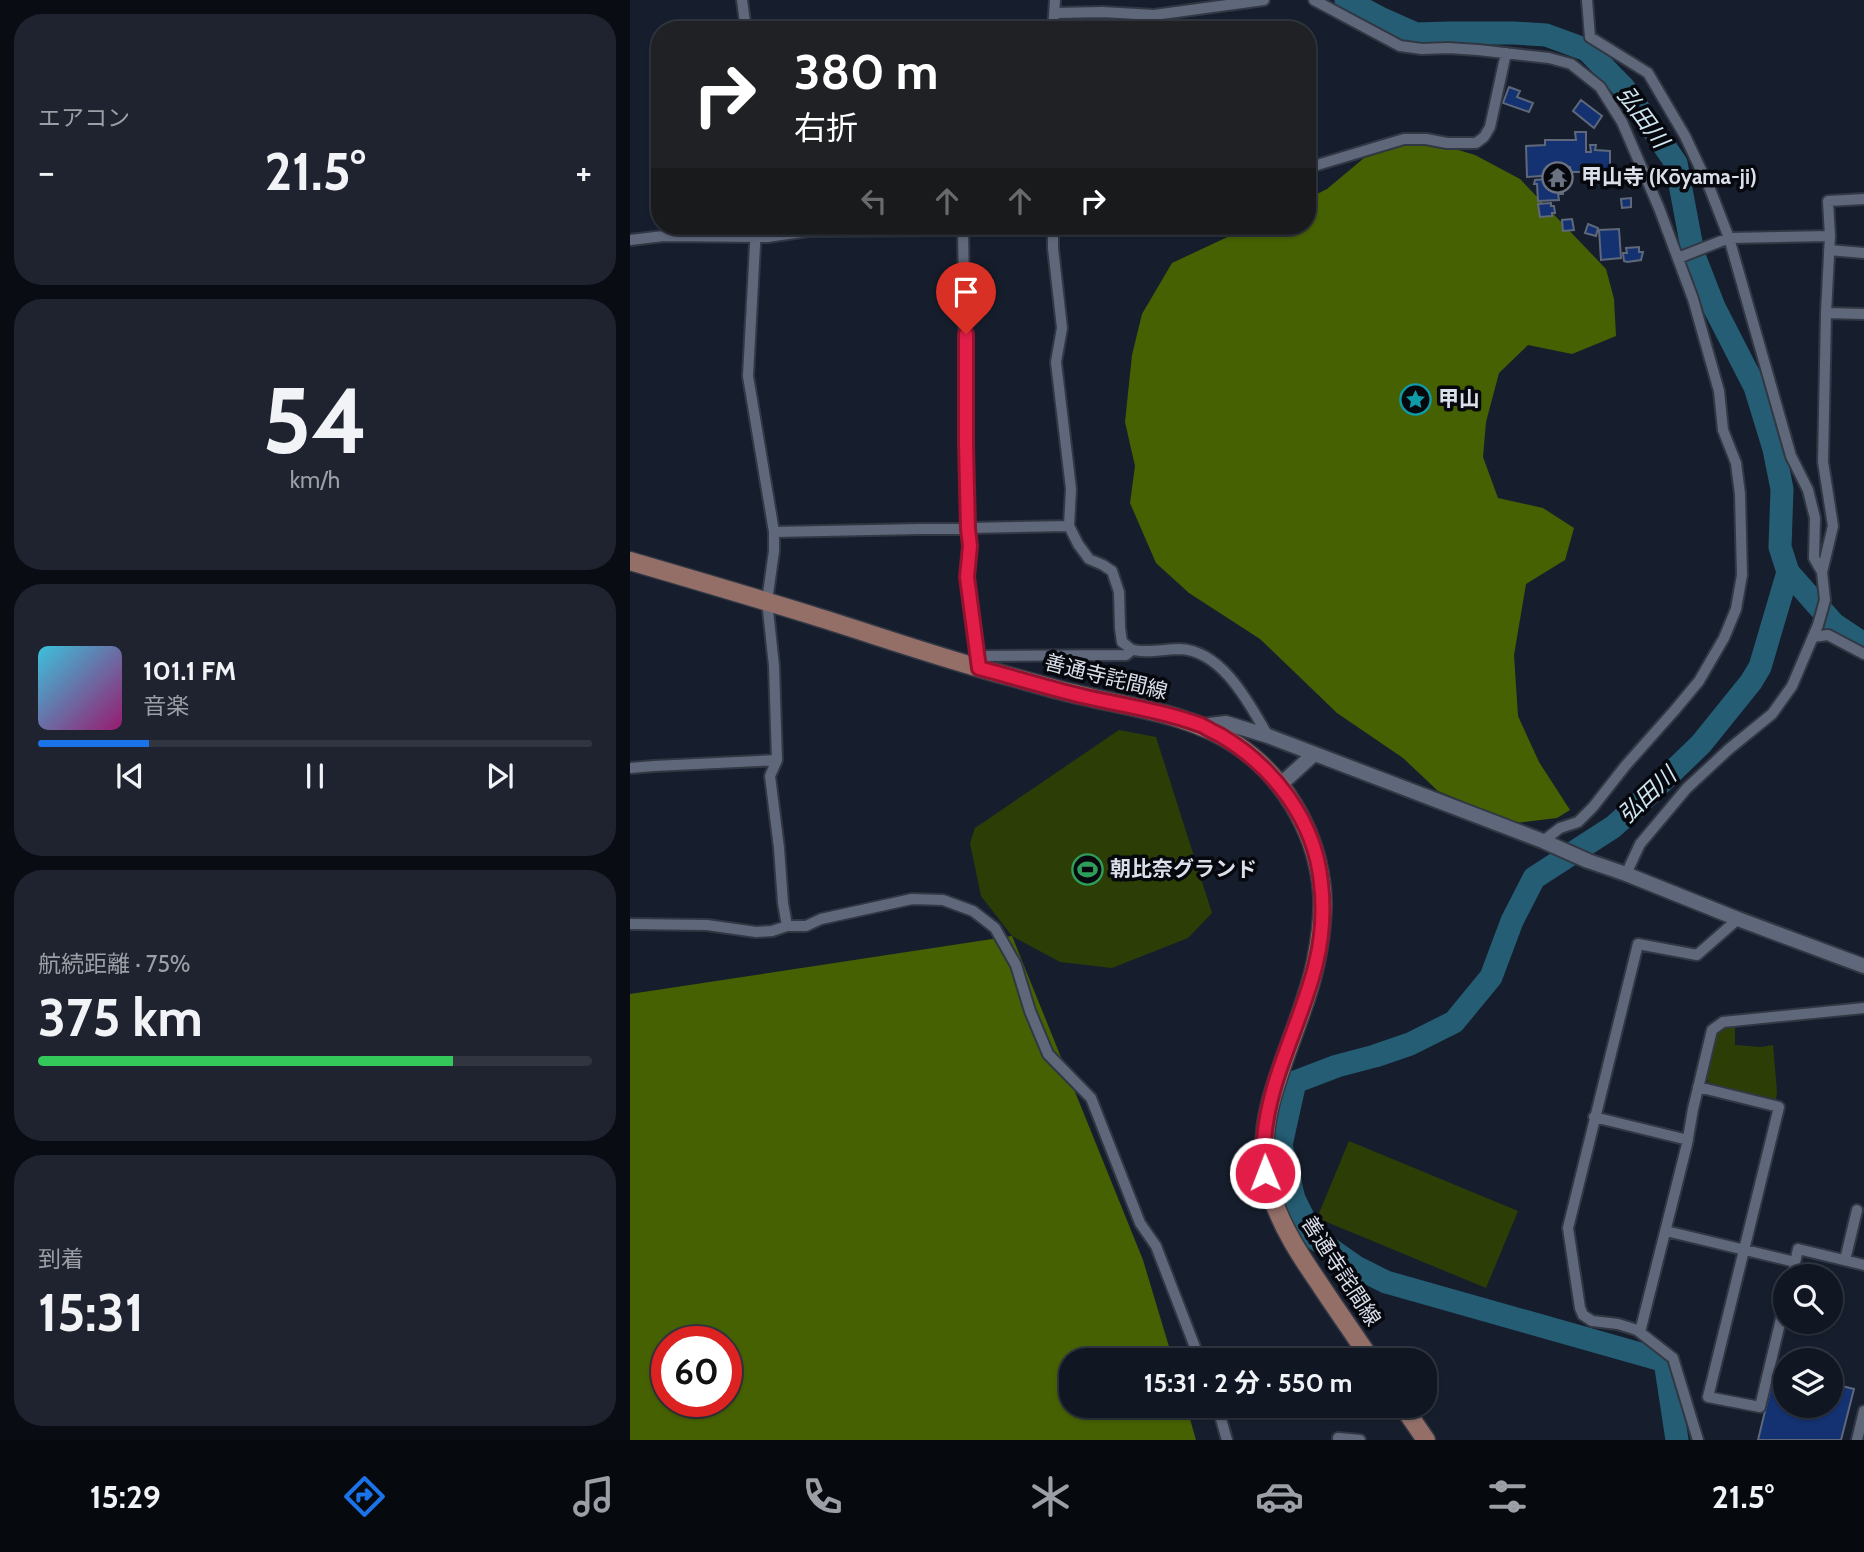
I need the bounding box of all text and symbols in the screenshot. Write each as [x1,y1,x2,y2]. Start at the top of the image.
text: 380 m [794,42,938,101]
icon: right [679,49,770,140]
water label: 弘田川 [1611,81,1676,156]
text: エアコン [38,104,130,132]
text: 右折 [794,108,858,147]
text: 21.5° [264,140,366,203]
text: − [38,148,55,195]
text: + [575,148,592,195]
temple icon: 甲山寺 (Kōyama-ji) [1541,160,1575,194]
place label: 甲山寺 (Kōyama-ji) [1581,164,1757,189]
icon: left [855,182,893,220]
icon: ahead [928,182,966,220]
icon: ahead [1001,182,1039,220]
icon: right [1074,182,1112,220]
pin [936,262,996,334]
icon: arrive [947,273,985,311]
text: 54 [262,365,368,476]
place icon: 甲山 [1398,382,1432,416]
place label: 甲山 [1438,386,1480,411]
text: km/h [290,466,340,494]
street label: 善通寺詫間線 [1042,649,1170,704]
text: 101.1 FM [143,655,236,687]
text: 音楽 [143,692,189,720]
icon: previous [111,757,149,795]
icon: pause [296,757,334,795]
icon: next [481,757,519,795]
water label: 弘田川 [1612,759,1684,829]
sports icon: 朝比奈グランド [1070,852,1104,886]
place label: 朝比奈グランド [1110,856,1257,881]
text: 航続距離 · 75% [38,950,191,978]
text: 375 km [38,986,203,1049]
position arrow [1228,1136,1302,1210]
street label: 善通寺詫間線 [1297,1211,1386,1330]
text: 到着 [38,1245,84,1273]
map controls [1773,1264,1843,1418]
button: search [1773,1264,1843,1334]
text: 15:31 [38,1281,144,1344]
speed limit sign: 60 [651,1326,742,1417]
button: layers [1773,1348,1843,1418]
text: 15:31 · 2 分 · 550 m [1144,1367,1352,1399]
icon: directions [340,1472,389,1521]
icon: music [569,1472,618,1521]
icon: phone [798,1472,847,1521]
icon: climate [1026,1472,1075,1521]
icon: car [1255,1472,1304,1521]
icon: filters [1483,1472,1532,1521]
text: 15:29 [90,1477,161,1516]
text: 21.5° [1712,1477,1774,1516]

